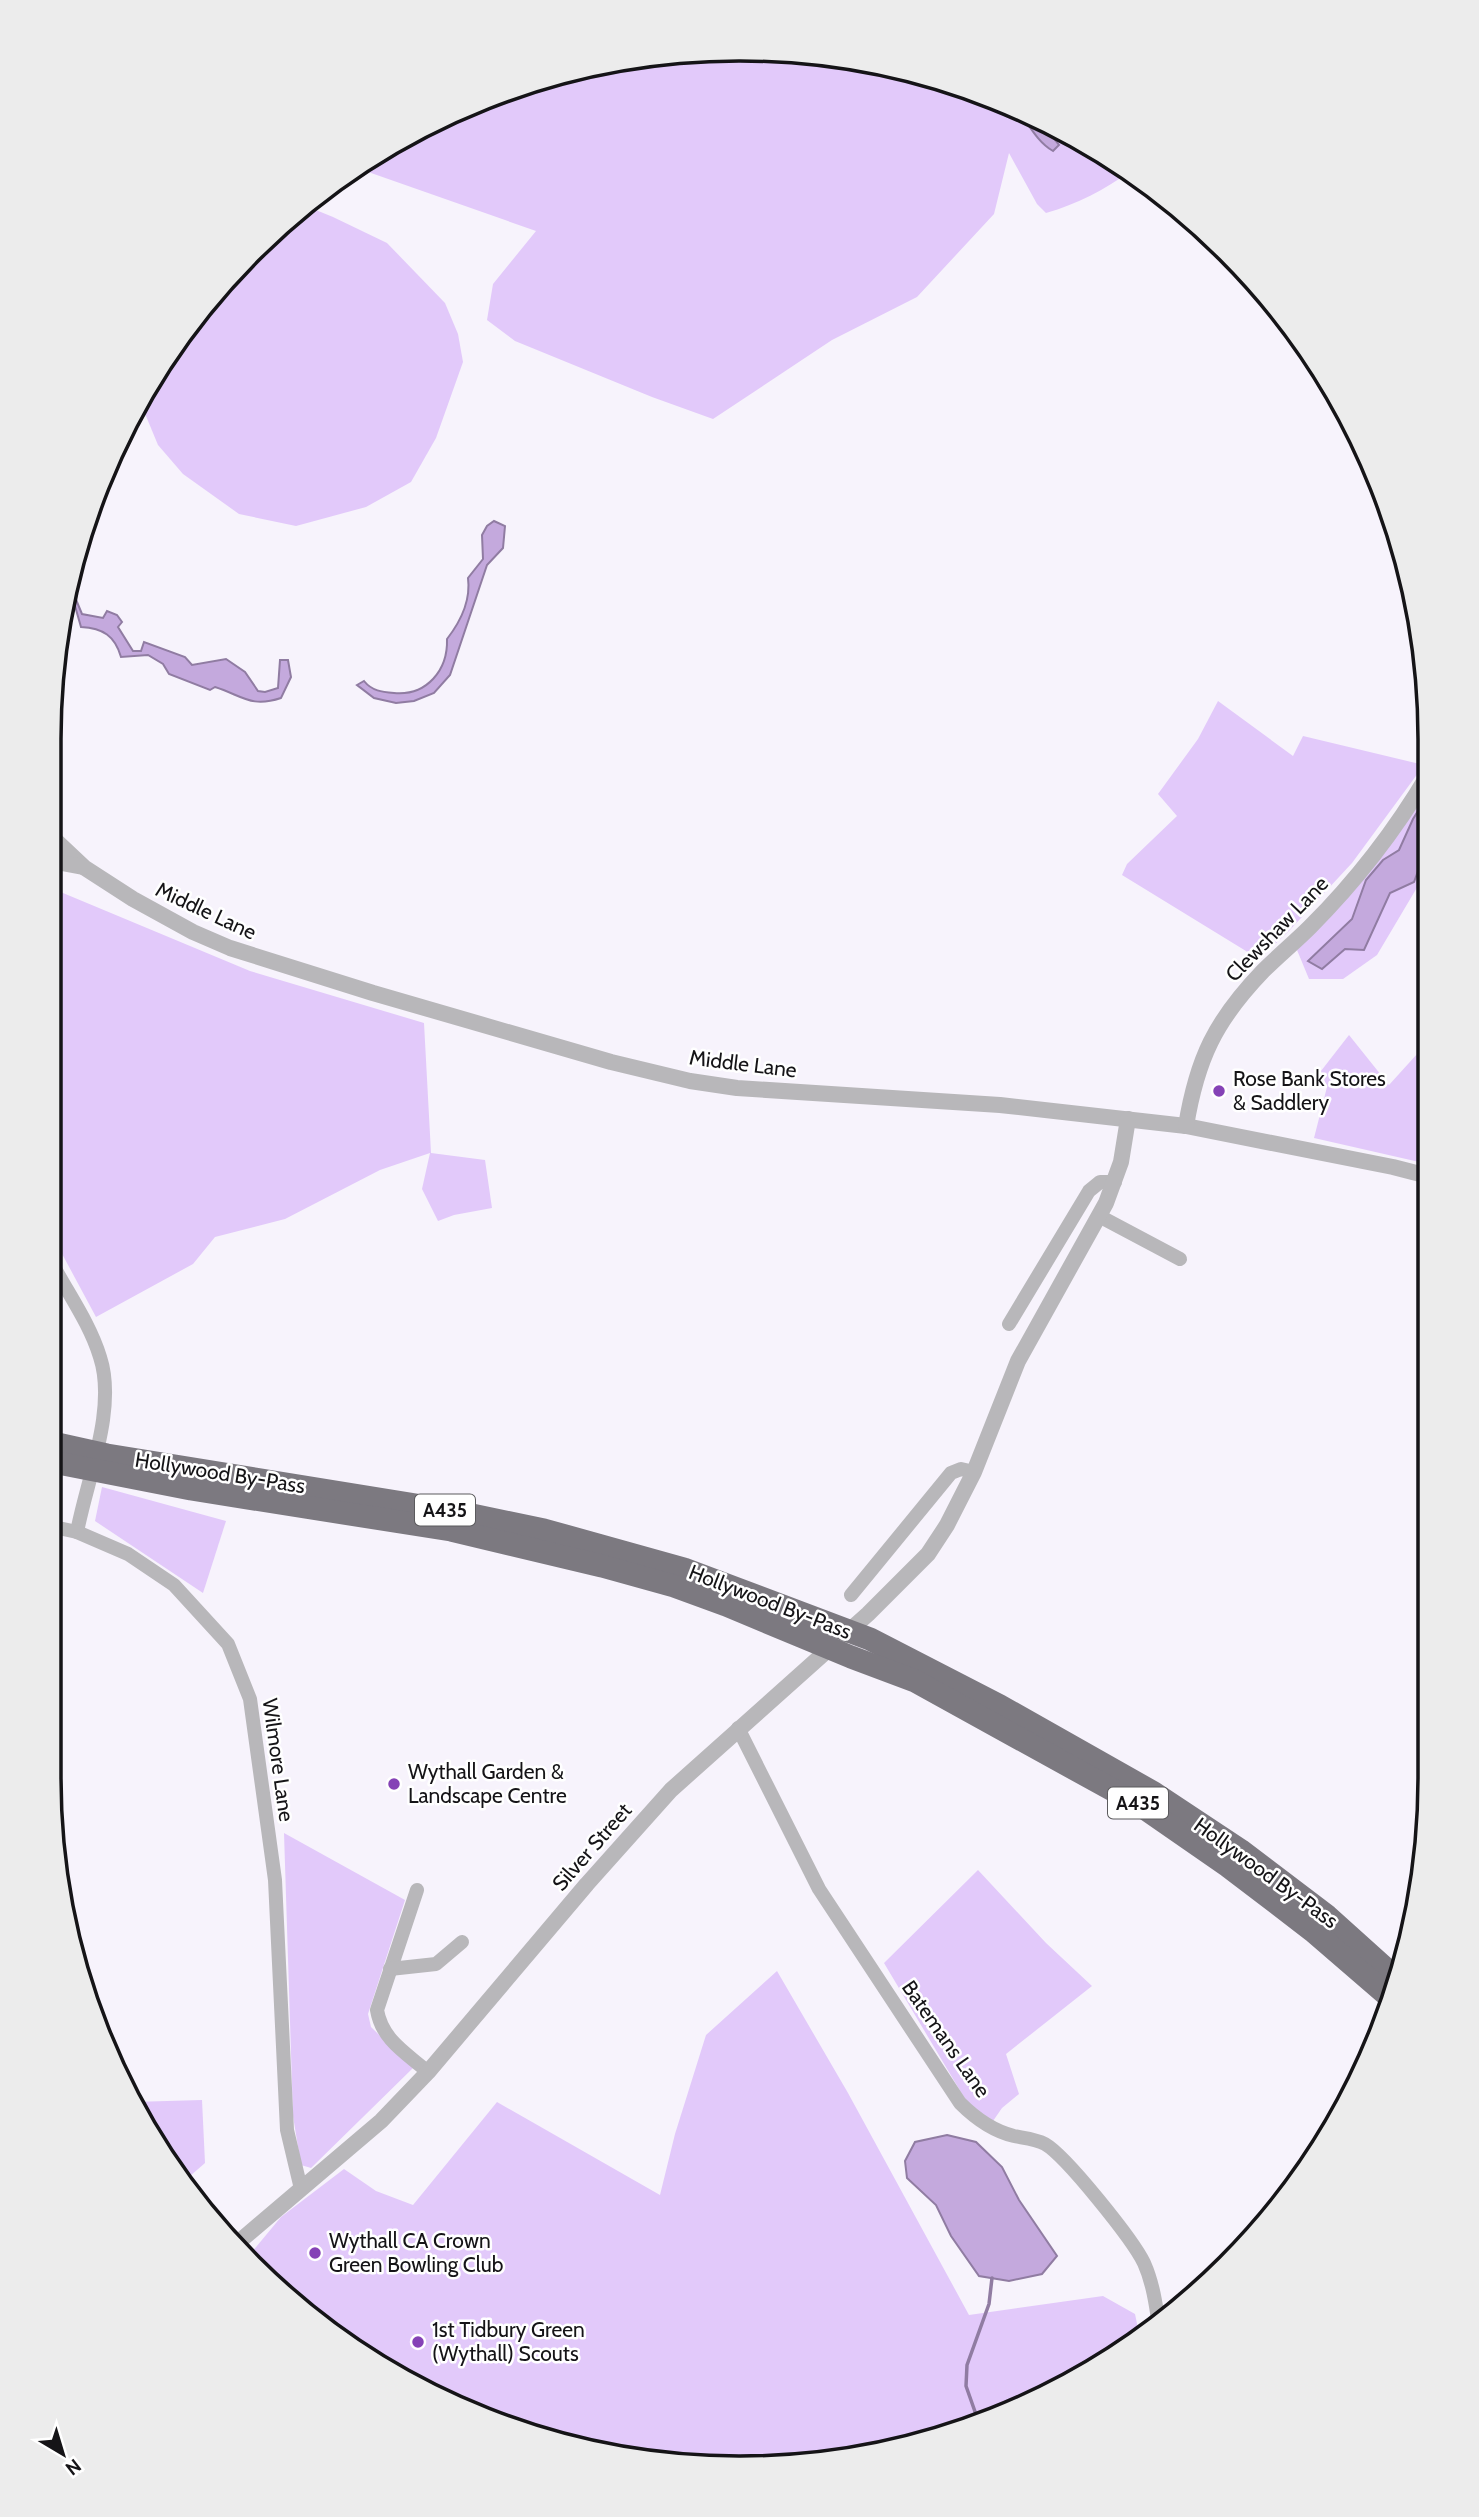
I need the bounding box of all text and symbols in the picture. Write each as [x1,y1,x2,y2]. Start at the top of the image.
street label: Clewshaw Lane [1220,871,1333,987]
street label: Middle Lane [152,876,261,945]
street label: Middle Lane [688,1045,798,1083]
place label: Rose Bank Stores & Saddlery [1233,1066,1386,1115]
marker: Rose Bank Stores & Saddlery [1211,1083,1227,1099]
street label: Hollywood By-Pass [133,1447,307,1498]
road number: A435 [415,1494,475,1526]
street label: Hollywood By-Pass [685,1559,855,1644]
street label: Wilmore Lane [257,1697,300,1823]
place label: Wythall Garden & Landscape Centre [408,1759,567,1808]
marker: Wythall Garden & Landscape Centre [386,1776,402,1792]
road number: A435 [1108,1787,1168,1818]
street label: Silver Street [547,1798,636,1895]
street label: Hollywood By-Pass [1189,1812,1343,1933]
street label: Batemans Lane [897,1975,996,2102]
place label: Wythall CA Crown Green Bowling Club [329,2228,503,2277]
marker: Wythall CA Crown Green Bowling Club [307,2245,323,2261]
place label: 1st Tidbury Green (Wythall) Scouts [432,2317,585,2366]
marker: 1st Tidbury Green (Wythall) Scouts [410,2334,426,2350]
north arrow [28,2419,98,2489]
text: N [61,2454,86,2480]

